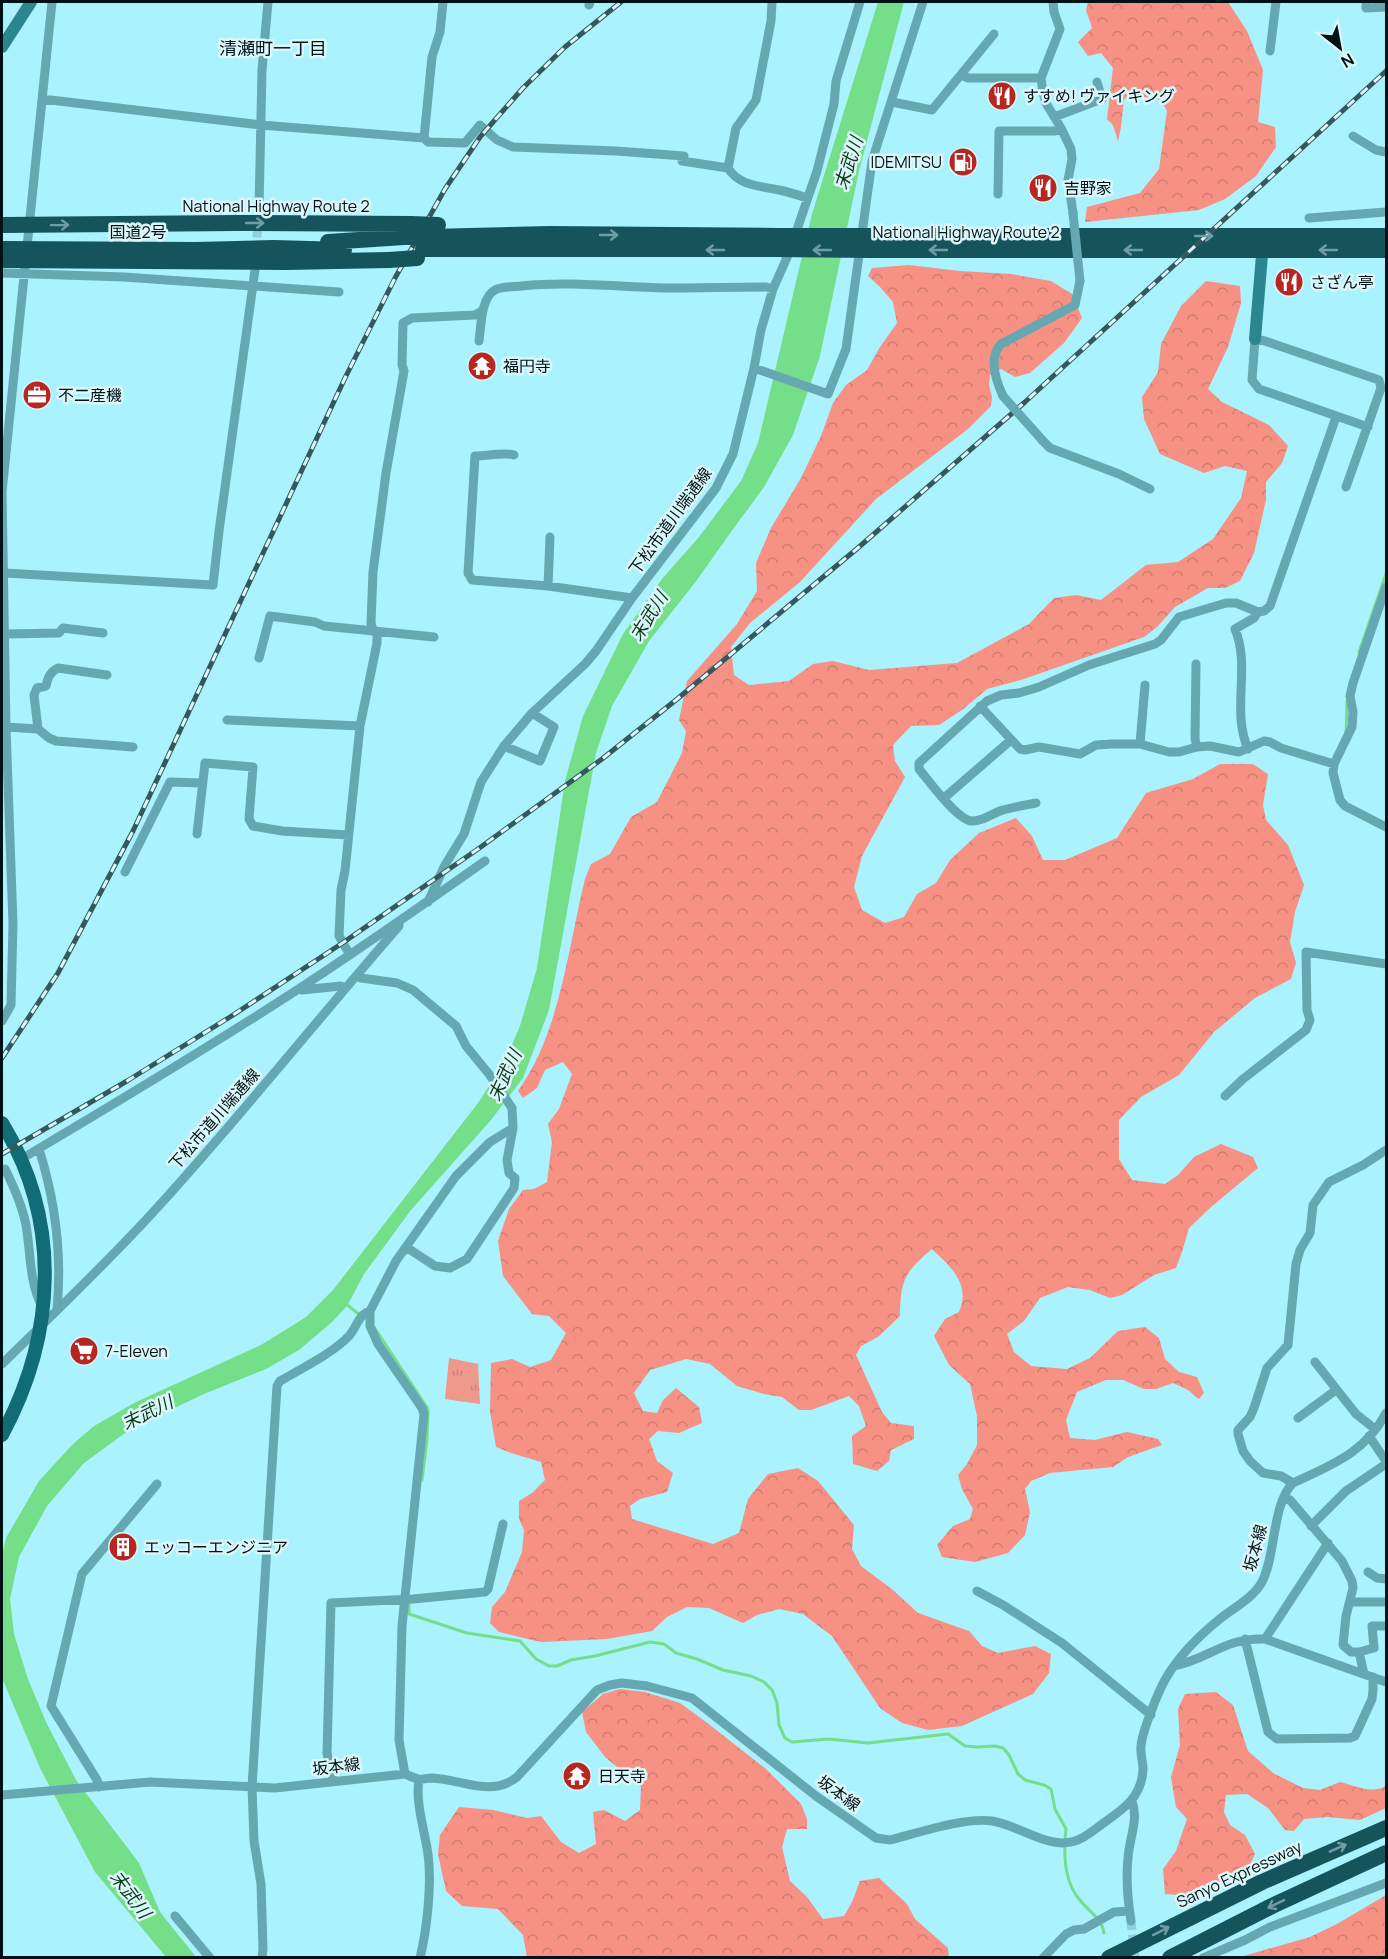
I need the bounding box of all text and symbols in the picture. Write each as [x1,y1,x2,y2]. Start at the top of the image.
north arrow [1310,18,1370,78]
district label: 清瀬町一丁目 [219,36,327,60]
text: N [1337,48,1358,73]
restaurant icon: すすめ! ヴァイキング [986,80,1018,112]
place label: すすめ! ヴァイキング [1023,85,1175,107]
water label: 末武川 [828,132,868,192]
fuel station icon: IDEMITSU [947,146,979,178]
place label: IDEMITSU [871,151,942,173]
restaurant icon: 吉野家 [1027,172,1059,204]
place label: 吉野家 [1064,177,1112,199]
street label: National Highway Route 2 [182,195,370,217]
one-way arrow [244,217,264,229]
one-way arrow [49,219,69,231]
street label: 国道2号 [109,221,167,243]
street label: National Highway Route 2 [872,221,1060,243]
one-way arrow [598,229,618,241]
one-way arrow [1194,230,1214,242]
one-way arrow [706,244,726,256]
one-way arrow [813,244,833,256]
one-way arrow [929,244,949,256]
one-way arrow [1124,244,1144,256]
one-way arrow [1319,244,1339,256]
restaurant icon: さざん亭 [1273,266,1305,298]
place label: さざん亭 [1310,271,1374,293]
temple icon: 福円寺 [466,350,498,382]
place label: 福円寺 [503,355,551,377]
office icon: 不二産機 [21,379,53,411]
place label: 不二産機 [58,384,122,406]
street label: 下松市道川端通線 [623,463,717,579]
water label: 末武川 [624,585,674,645]
water label: 末武川 [482,1044,527,1105]
street label: 下松市道川端通線 [164,1063,264,1175]
supermarket icon: 7-Eleven [68,1335,100,1367]
place label: 7-Eleven [105,1340,168,1362]
water label: 末武川 [117,1389,178,1435]
street label: 坂本線 [1238,1522,1272,1574]
building icon: エッコーエンジニア [107,1531,139,1563]
place label: エッコーエンジニア [144,1536,288,1558]
street label: 坂本線 [311,1752,361,1780]
temple icon: 日天寺 [561,1760,593,1792]
place label: 日天寺 [598,1765,646,1787]
street label: 坂本線 [813,1770,865,1816]
street label: Sanyo Expressway [1173,1835,1306,1913]
one-way arrow [1328,1842,1346,1854]
water label: 末武川 [105,1865,158,1924]
one-way arrow [1268,1898,1286,1910]
one-way arrow [1152,1925,1169,1937]

